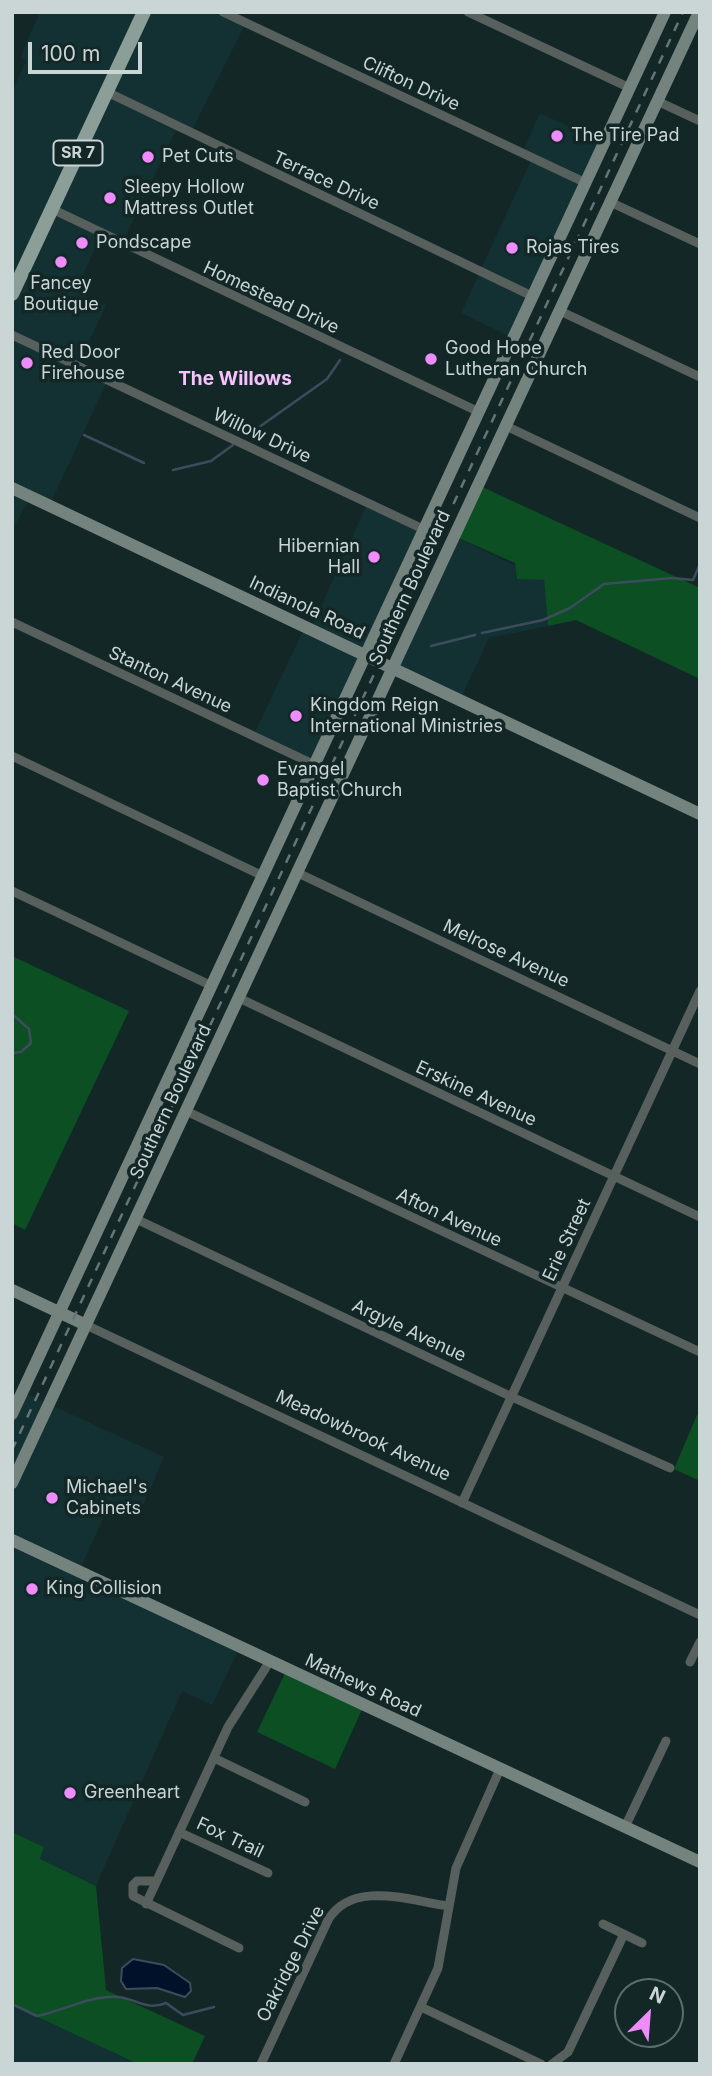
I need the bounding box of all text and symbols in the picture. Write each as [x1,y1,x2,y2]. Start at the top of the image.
scale bar [32,28,145,72]
text: 100 m [41,41,100,66]
street label: Clifton Drive [359,52,463,116]
place label: The Tire Pad [571,125,679,147]
marker: The Tire Pad [549,128,565,144]
road number: SR 7 [54,140,102,166]
place label: Pet Cuts [162,146,234,168]
street label: Terrace Drive [269,147,383,215]
marker: Pet Cuts [140,149,156,165]
place label: Sleepy Hollow Mattress Outlet [124,177,254,220]
marker: Sleepy Hollow Mattress Outlet [102,190,118,206]
place label: Pondscape [96,232,191,254]
marker: Pondscape [74,235,90,251]
place label: Rojas Tires [526,237,620,259]
marker: Rojas Tires [504,240,520,256]
marker: Fancey Boutique [53,254,69,270]
street label: Homestead Drive [200,257,342,339]
place label: Fancey Boutique [23,273,99,316]
place label: Good Hope Lutheran Church [445,338,587,380]
place label: Red Door Firehouse [41,342,125,384]
marker: Good Hope Lutheran Church [423,351,439,367]
marker: Red Door Firehouse [19,355,35,371]
district label: The Willows [178,368,292,390]
street label: Willow Drive [210,404,314,468]
street label: Southern Boulevard [365,507,455,669]
place label: Hibernian Hall [278,536,360,578]
marker: Hibernian Hall [366,549,382,565]
street label: Indianola Road [246,572,368,644]
street label: Stanton Avenue [105,642,235,718]
place label: Kingdom Reign International Ministries [310,695,503,738]
marker: Kingdom Reign International Ministries [288,708,304,724]
place label: Evangel Baptist Church [277,759,402,802]
marker: Evangel Baptist Church [255,772,271,788]
street label: Melrose Avenue [440,915,572,993]
street label: Southern Boulevard [126,1021,216,1183]
street label: Erskine Avenue [412,1057,540,1131]
street label: Afton Avenue [393,1184,505,1252]
street label: Erie Street [538,1195,596,1285]
street label: Argyle Avenue [349,1295,469,1367]
street label: Meadowbrook Avenue [272,1386,454,1486]
place label: Michael's Cabinets [66,1477,147,1520]
marker: Michael's Cabinets [44,1490,60,1506]
place label: King Collision [46,1578,162,1600]
marker: King Collision [24,1581,40,1597]
street label: Mathews Road [301,1650,425,1722]
place label: Greenheart [84,1782,180,1804]
marker: Greenheart [62,1785,78,1801]
street label: Fox Trail [193,1813,267,1863]
street label: Oakridge Drive [252,1902,330,2026]
north arrow [614,1978,684,2048]
text: N [646,1982,669,2009]

